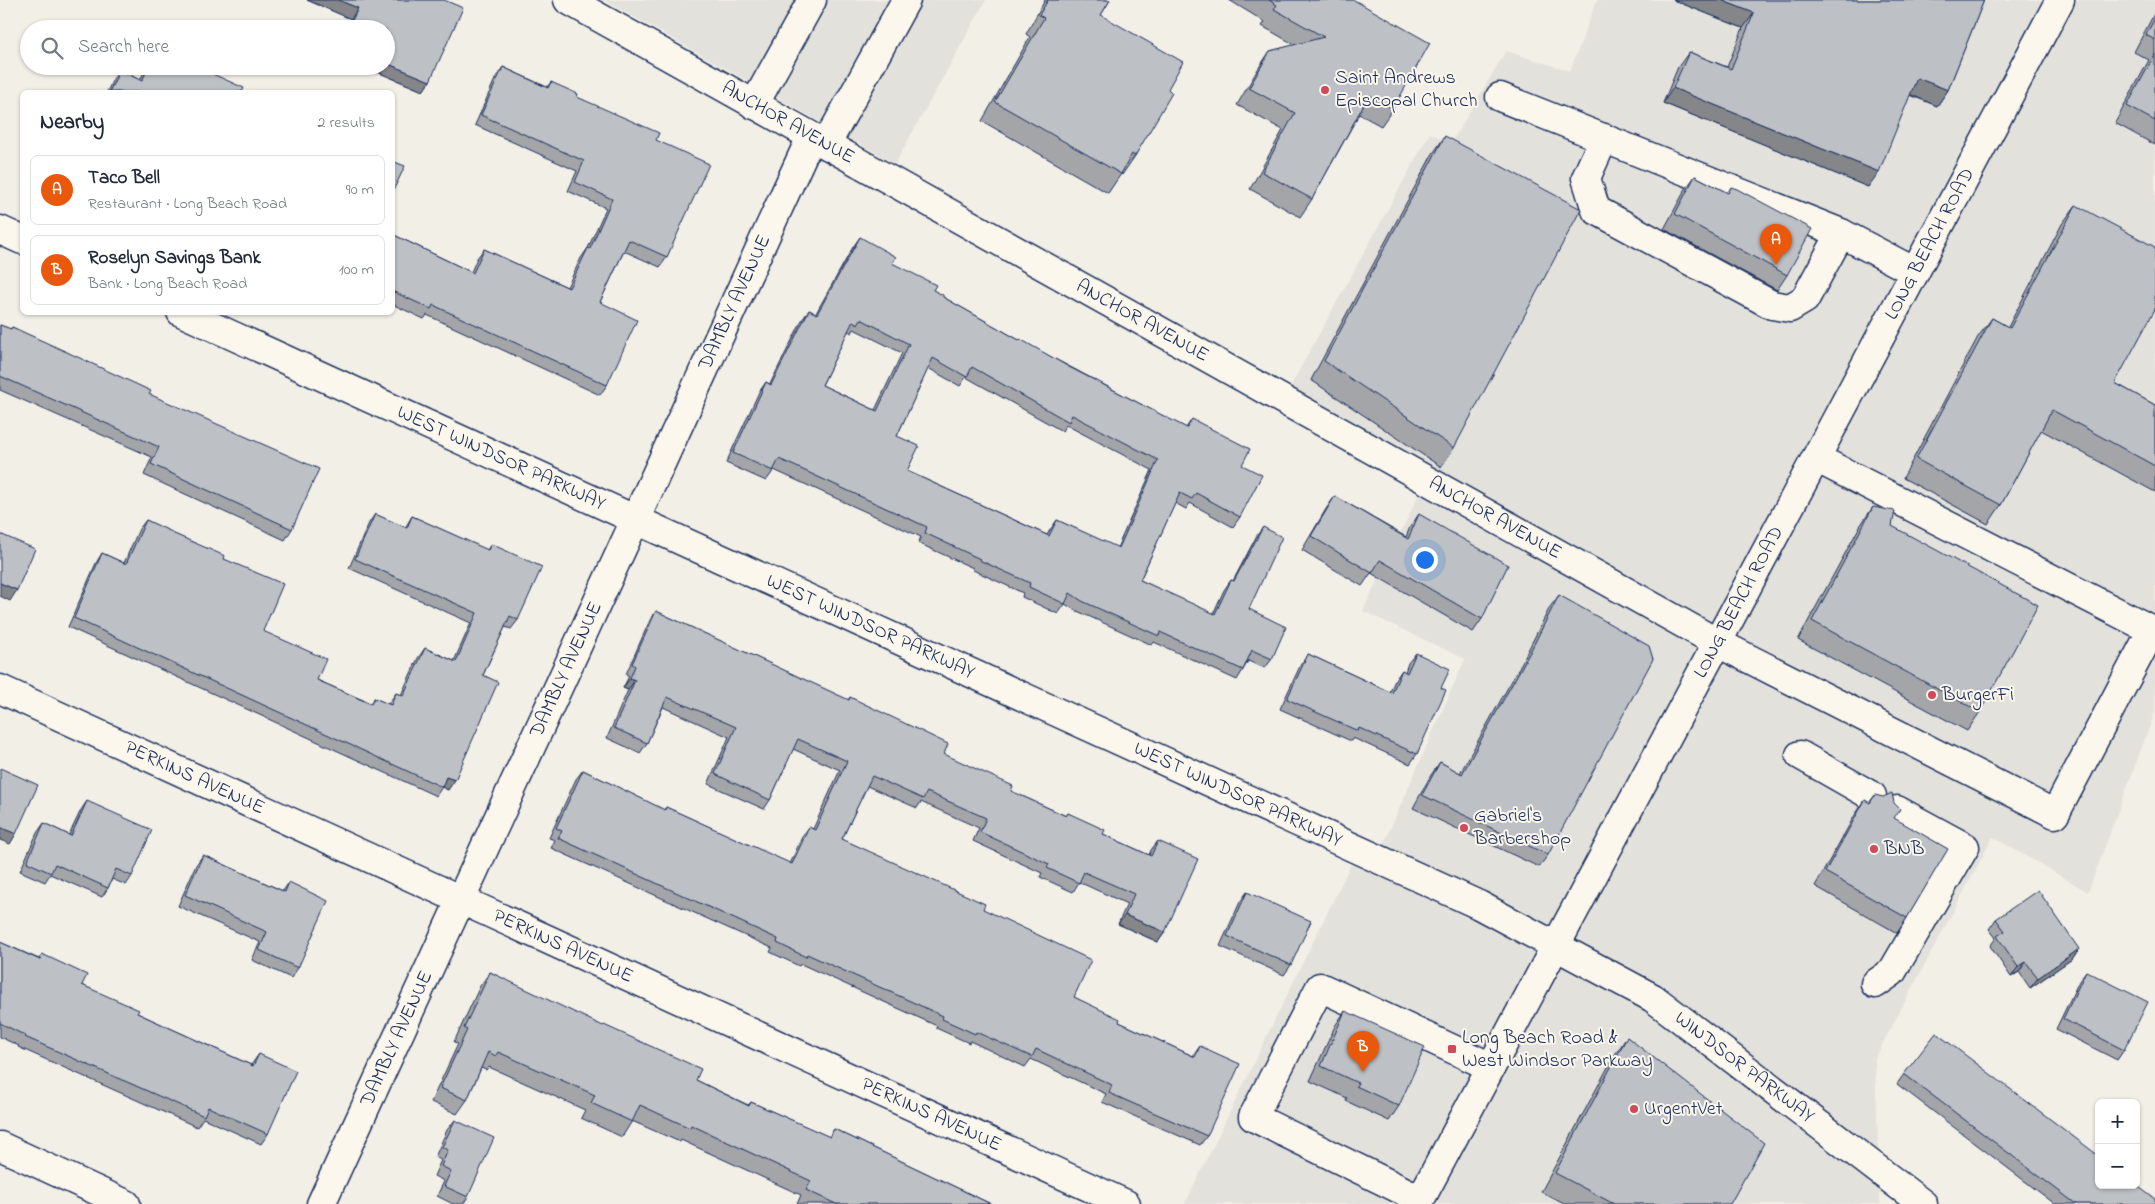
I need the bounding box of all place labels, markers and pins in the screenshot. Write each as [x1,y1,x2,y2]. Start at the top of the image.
place label: Saint Andrews Episcopal Church [1335,64,1478,116]
marker: Saint Andrews Episcopal Church [1319,84,1331,96]
pin: A [1760,224,1792,265]
place label: BurgerFi [1941,681,2014,711]
marker: BurgerFi [1926,689,1938,701]
place label: Gabriel's Barbershop [1473,802,1571,854]
marker: Gabriel's Barbershop [1458,822,1470,834]
place label: BNB [1883,835,1924,864]
marker: BNB [1868,843,1880,855]
place label: Long Beach Road & West Windsor Parkway [1462,1024,1653,1076]
pin: B [1347,1031,1379,1072]
marker: Long Beach Road & West Windsor Parkway [1446,1043,1458,1055]
place label: UrgentVet [1644,1095,1723,1125]
marker: UrgentVet [1628,1103,1640,1115]

